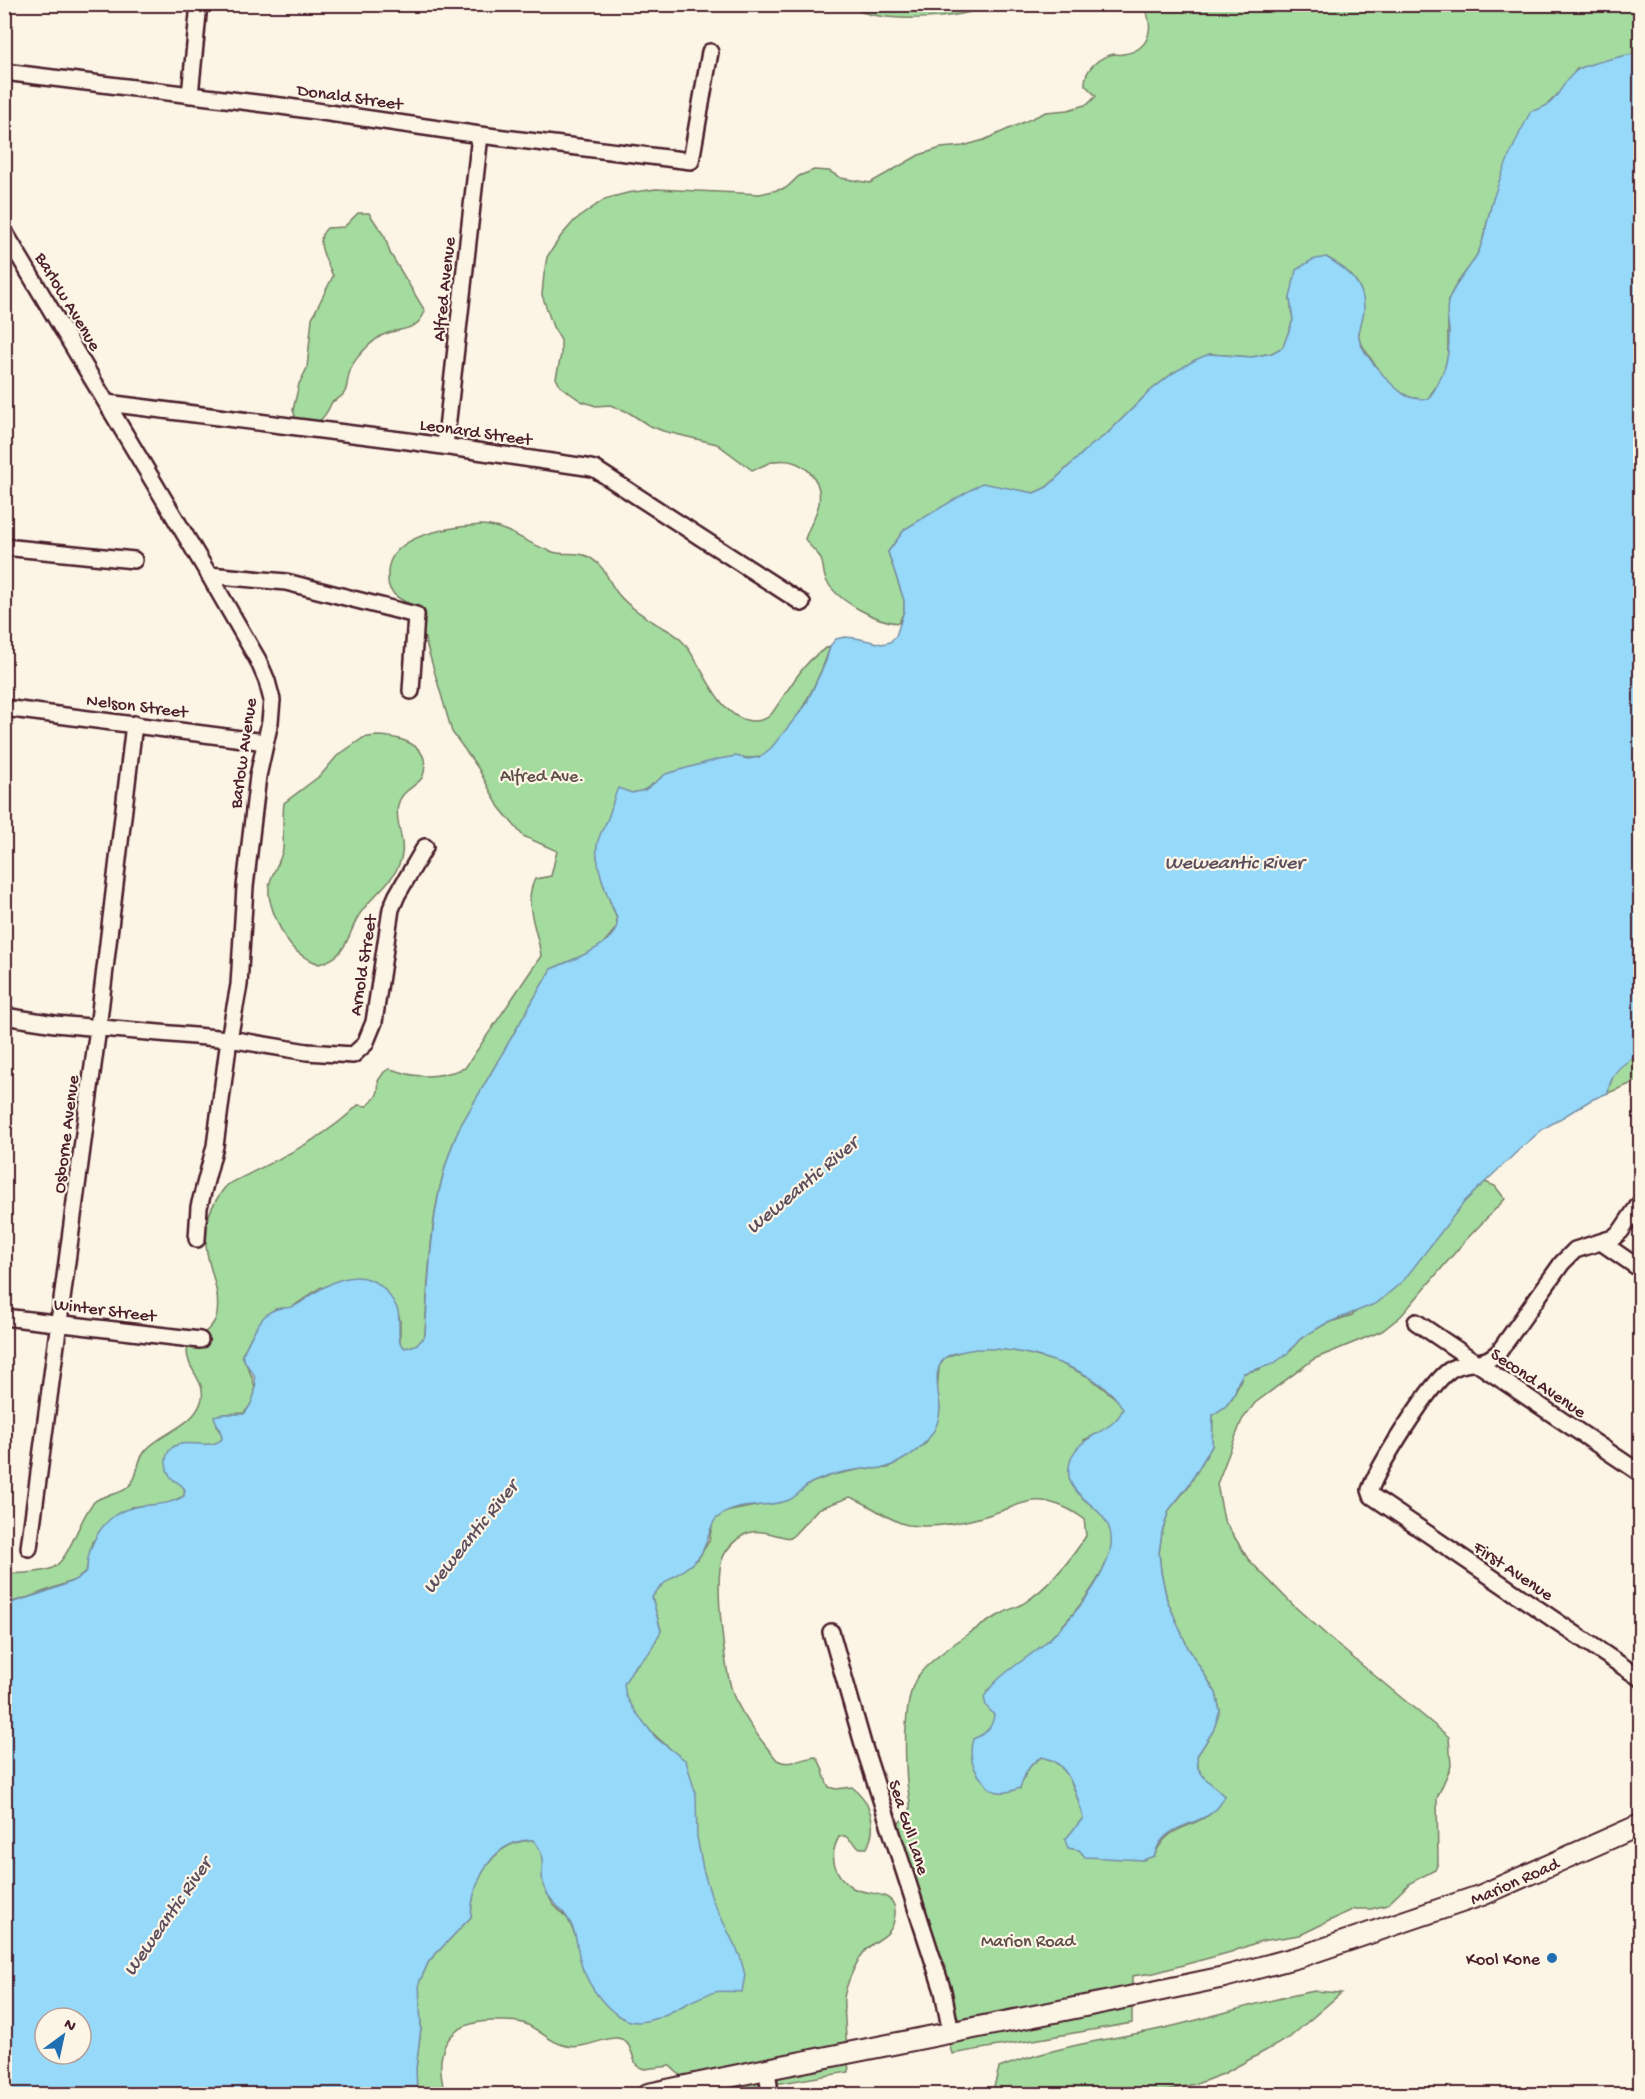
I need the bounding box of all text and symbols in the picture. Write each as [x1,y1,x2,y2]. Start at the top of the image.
street label: Donald Street [295,81,405,117]
street label: Alfred Avenue [430,235,461,342]
street label: Barlow Avenue [29,248,105,356]
street label: Leonard Street [418,415,535,452]
street label: Nelson Street [85,691,190,724]
street label: Barlow Avenue [226,696,263,811]
park label: Alfred Ave. [500,767,584,788]
water label: Weweantic River [1165,853,1307,876]
street label: Arnold Street [346,912,383,1017]
street label: Osborne Avenue [50,1073,85,1195]
water label: Weweantic River [743,1131,867,1240]
street label: Winter Street [52,1295,159,1328]
street label: Second Avenue [1486,1344,1590,1424]
water label: Weweantic River [419,1474,527,1599]
street label: First Avenue [1468,1537,1557,1607]
street label: Sea Gull Lane [882,1778,933,1878]
water label: Weweantic River [120,1851,220,1981]
street label: Marion Road [1468,1854,1564,1911]
park label: Marion Road [981,1932,1077,1953]
place label: Kool Kone [1466,1950,1541,1971]
marker: Kool Kone [1545,1951,1559,1965]
north arrow [33,2006,93,2066]
text: N [60,2016,79,2037]

